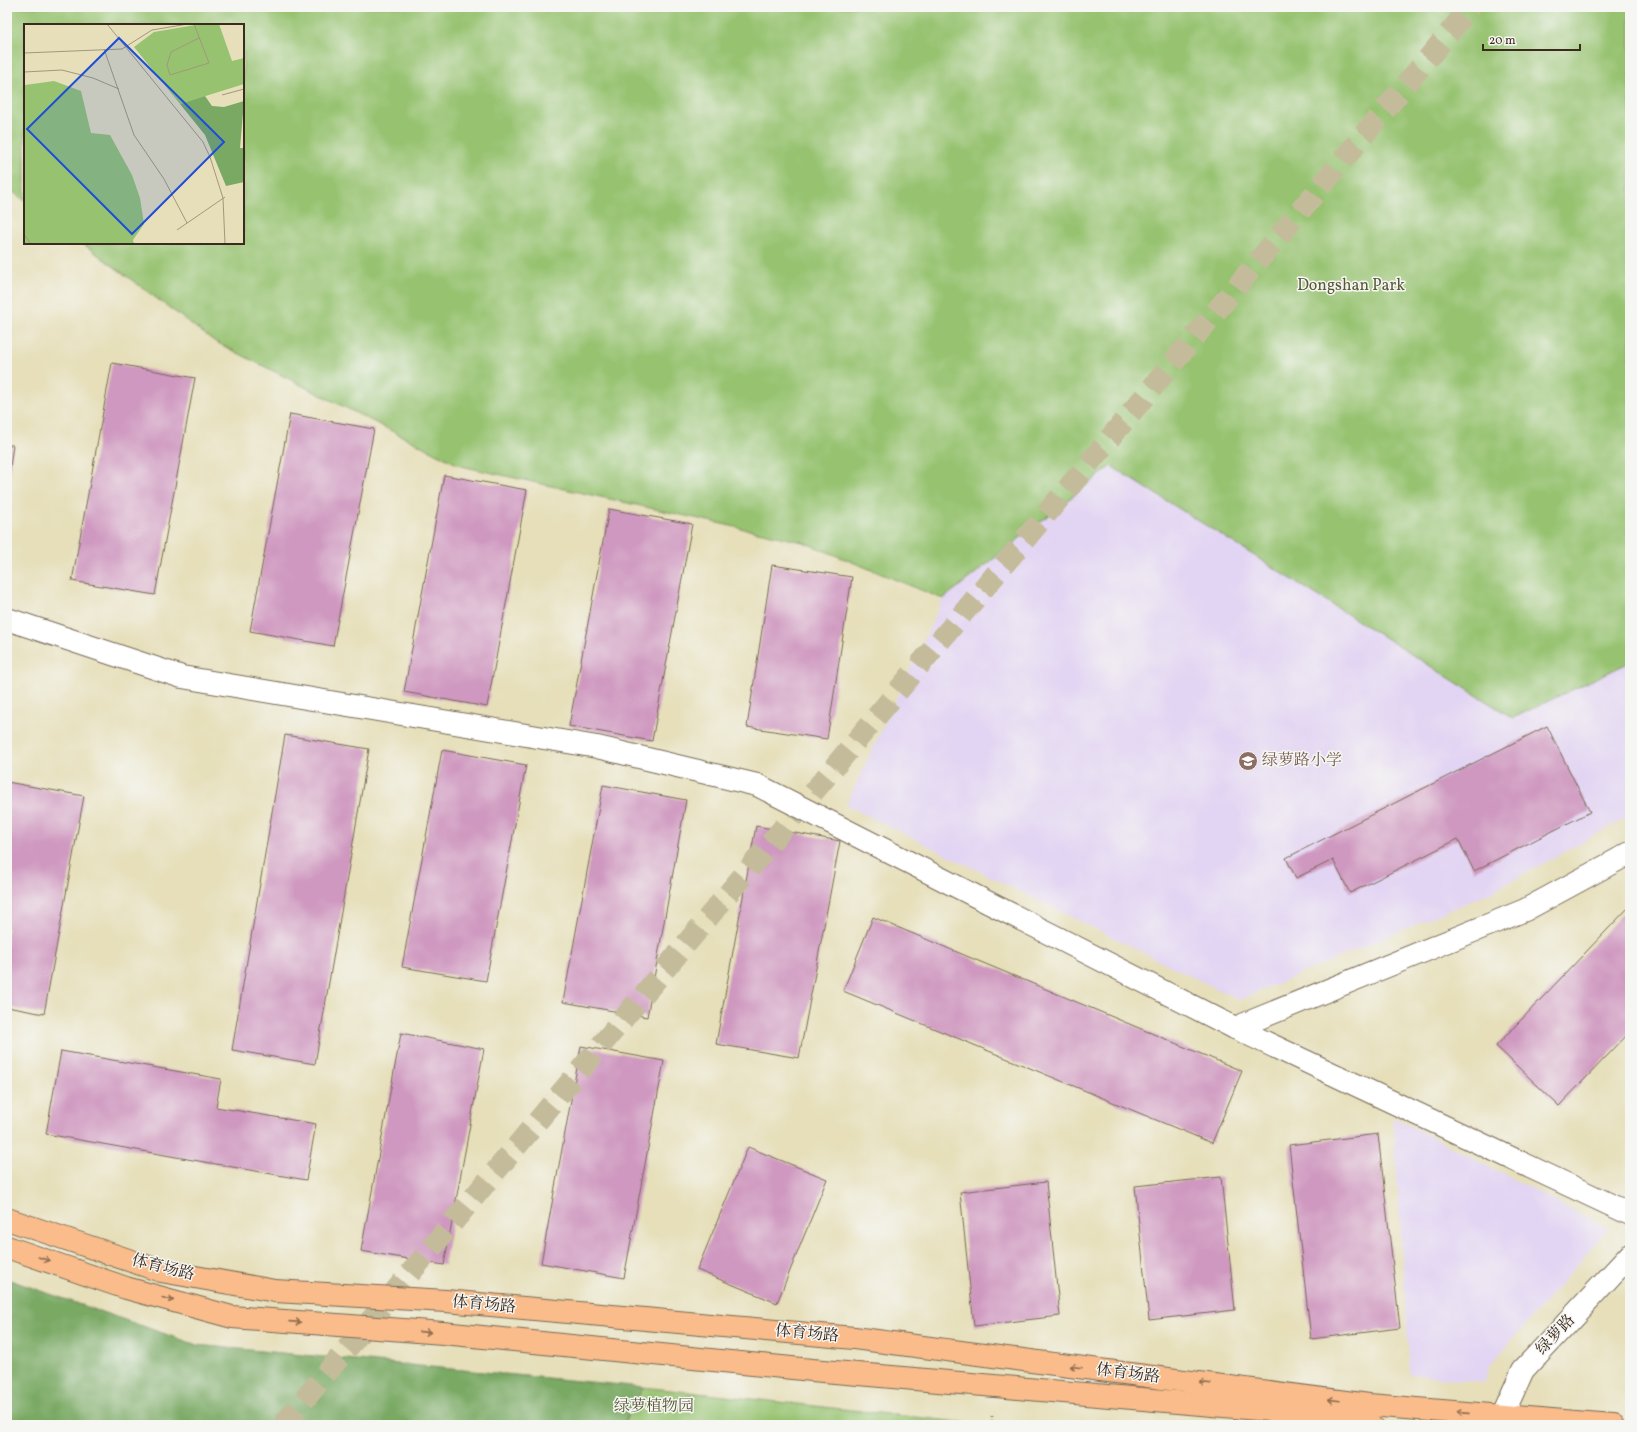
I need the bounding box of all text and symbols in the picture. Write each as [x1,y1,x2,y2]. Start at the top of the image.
inset map [24,24,244,244]
scale bar [1483,26,1580,52]
text: 20 m [1489,33,1516,49]
park label: Dongshan Park [1297,275,1405,297]
school or university icon: 绿萝路小学 [1237,750,1259,772]
place label: 绿萝路小学 [1262,750,1342,772]
street label: 体育场路 [129,1250,197,1286]
one-way arrow [38,1256,50,1264]
street label: 体育场路 [451,1291,517,1319]
one-way arrow [161,1296,174,1303]
street label: 绿萝路 [1532,1310,1580,1360]
one-way arrow [288,1318,301,1325]
street label: 体育场路 [774,1320,840,1348]
one-way arrow [418,1328,431,1335]
street label: 体育场路 [1095,1359,1161,1389]
one-way arrow [1070,1363,1083,1371]
one-way arrow [1199,1379,1212,1387]
park label: 绿萝植物园 [614,1396,694,1418]
one-way arrow [1328,1396,1341,1404]
one-way arrow [1457,1408,1470,1415]

